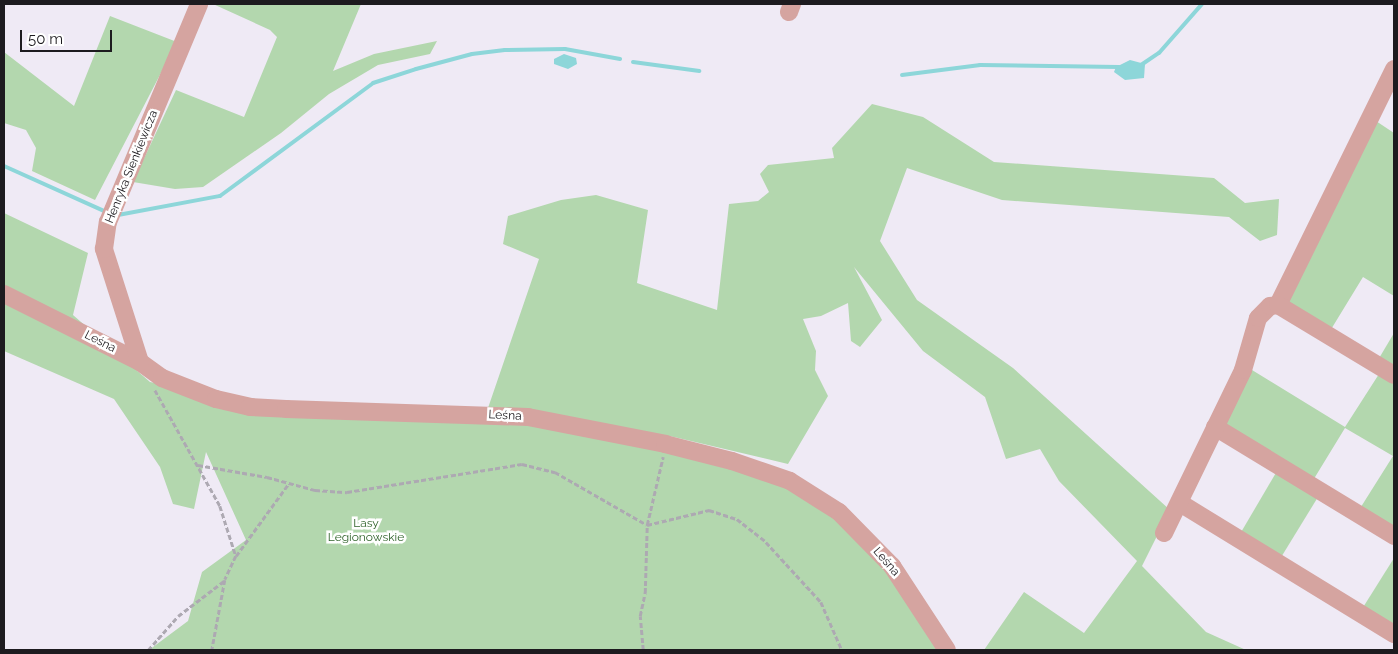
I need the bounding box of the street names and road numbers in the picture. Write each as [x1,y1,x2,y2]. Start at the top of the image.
street label: Henryka Sienkiewicza [103,108,161,226]
street label: Leśna [82,328,118,356]
street label: Leśna [488,408,522,424]
street label: Leśna [870,545,902,579]

